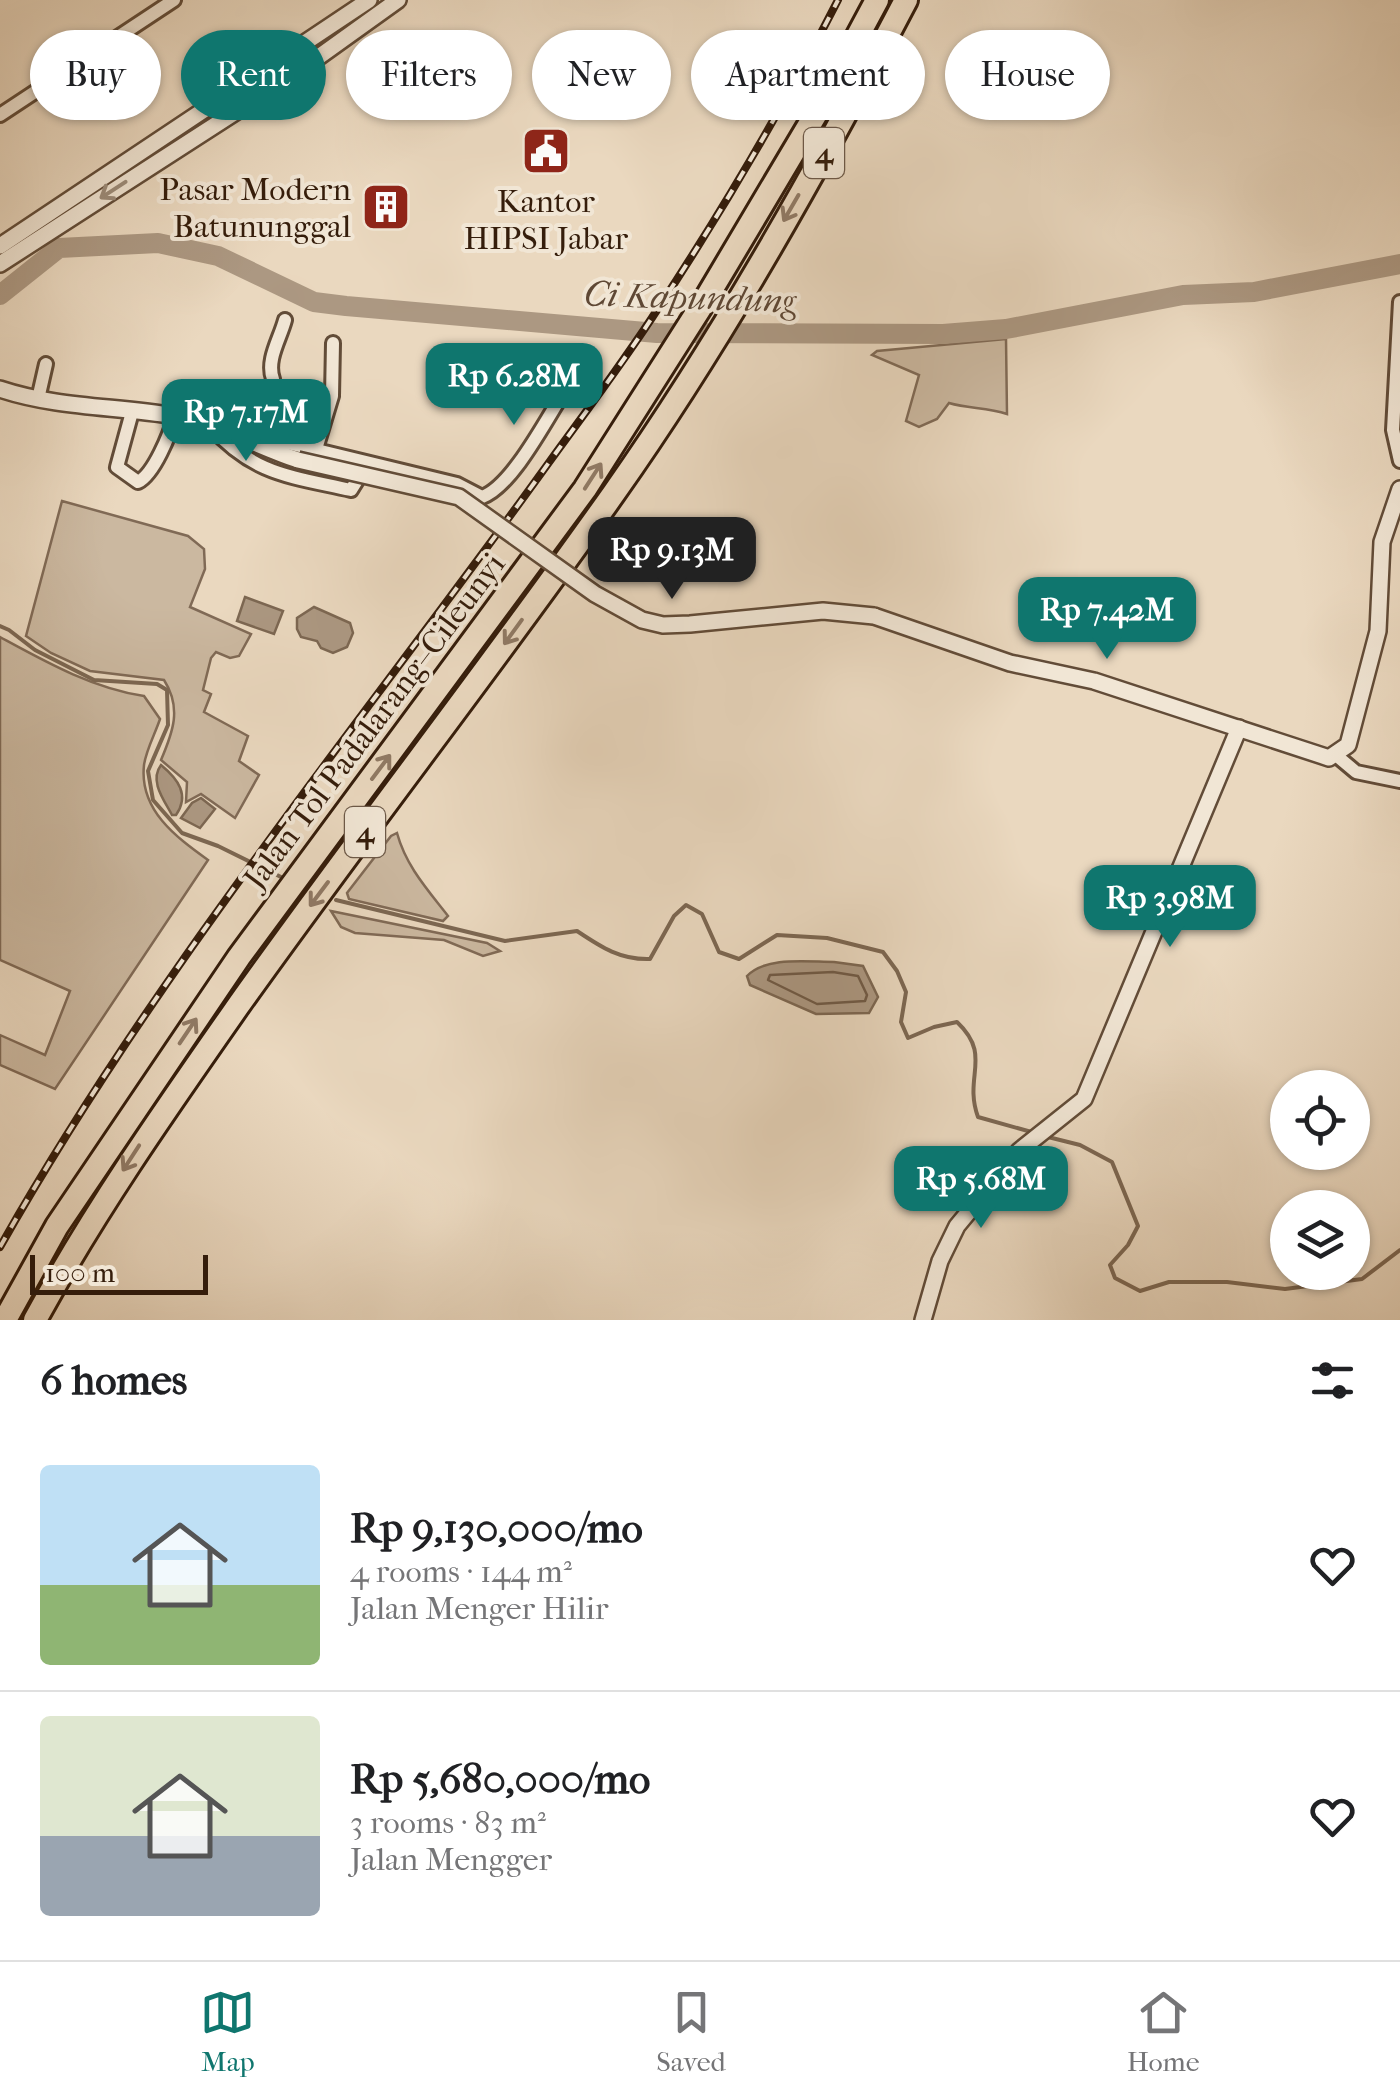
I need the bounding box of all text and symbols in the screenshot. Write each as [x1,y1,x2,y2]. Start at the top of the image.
chip: Buy [30,30,161,120]
chip: Rent [181,30,326,120]
chip: Filters [346,30,512,120]
chip: New [532,30,671,120]
chip: Apartment [691,30,925,120]
chip: House [945,30,1110,120]
public building icon: Kantor HIPSI Jabar [520,125,572,177]
road number: 4 [804,128,844,178]
place label: Pasar Modern Batununggal [160,171,351,245]
one-way arrow [100,179,128,200]
building icon: Pasar Modern Batununggal [360,181,412,233]
place label: Kantor HIPSI Jabar [464,183,629,257]
one-way arrow [781,193,801,222]
water label: Ci Kapundung [583,273,798,322]
pin: Rp 6.28M [411,343,617,428]
text: Rp 6.28M [448,357,580,394]
pin: Rp 7.17M [143,379,349,464]
text: Rp 7.17M [184,393,308,430]
one-way arrow [583,462,604,491]
pin: Rp 9.13M [569,517,775,602]
text: Rp 9.13M [610,531,734,568]
street label: Jalan Tol Padalarang–Cileunyi [234,546,513,899]
pin: Rp 7.42M [1004,577,1210,662]
text: Rp 7.42M [1040,591,1174,628]
one-way arrow [502,618,523,646]
one-way arrow [370,754,391,781]
road number: 4 [345,807,385,857]
pin: Rp 3.98M [1067,865,1273,950]
text: Rp 3.98M [1106,879,1234,916]
one-way arrow [309,880,330,907]
one-way arrow [177,1018,198,1046]
map controls [1270,1070,1370,1290]
button: locate [1270,1070,1370,1170]
one-way arrow [121,1144,142,1172]
pin: Rp 5.68M [878,1146,1084,1231]
text: Rp 5.68M [916,1160,1046,1197]
button: layers [1270,1190,1370,1290]
scale bar [30,1250,208,1294]
text: 100 m [45,1256,115,1289]
icon: filters [1305,1353,1360,1408]
text: 6 homes [40,1356,187,1405]
text: Rp 9,130,000/mo [350,1504,643,1553]
icon: home [120,1505,240,1625]
icon: heart [1305,1538,1360,1593]
text: 4 rooms · 144 m² [350,1553,572,1590]
text: Jalan Menger Hilir [350,1590,609,1627]
text: Rp 5,680,000/mo [350,1755,650,1804]
icon: home [120,1756,240,1876]
icon: heart [1305,1789,1360,1844]
text: 3 rooms · 83 m² [350,1804,546,1841]
text: Jalan Mengger [350,1841,552,1878]
tab: Map [200,1985,255,2078]
tab: Saved [656,1985,726,2078]
tab: Home [1127,1985,1200,2078]

